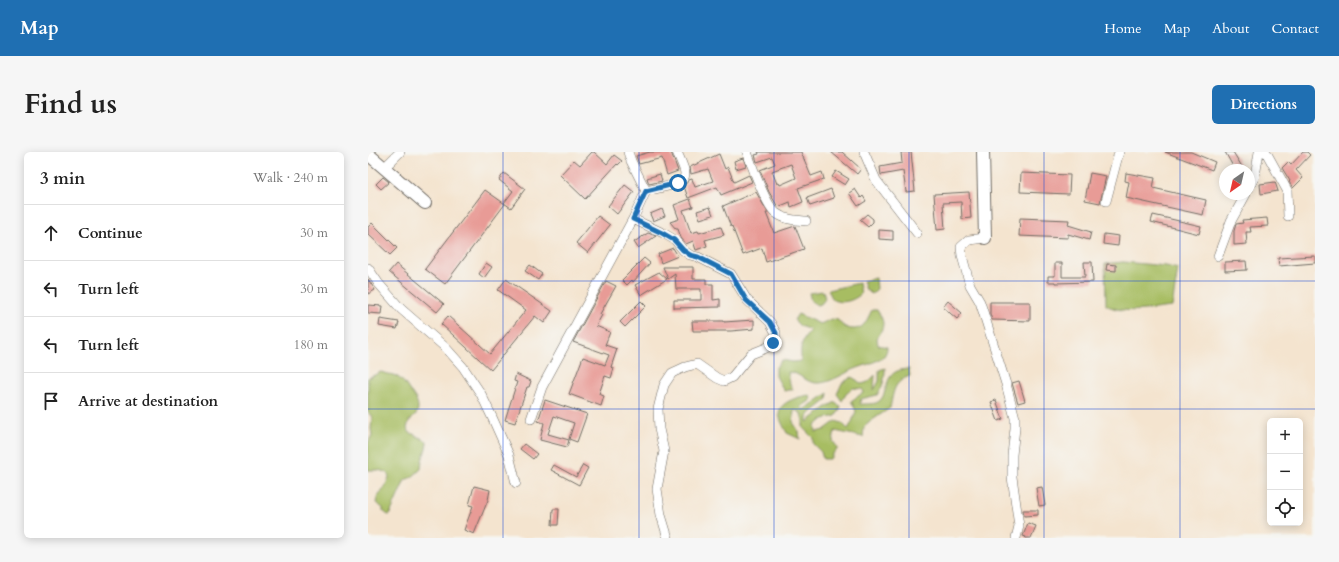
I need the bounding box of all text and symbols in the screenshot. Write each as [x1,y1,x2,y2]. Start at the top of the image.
text: Map [20,15,59,41]
text: Home [1104,19,1142,38]
text: Map [1164,19,1190,38]
text: About [1212,19,1249,38]
text: Contact [1271,19,1319,38]
text: Find us [24,85,117,123]
button: Directions [1212,85,1315,124]
north arrow [1219,164,1255,200]
text: 3 min [40,167,85,190]
text: Walk · 240 m [253,169,328,187]
route start [669,174,687,192]
icon: ahead [40,222,62,244]
text: Continue [78,223,143,243]
text: 30 m [300,224,328,242]
icon: left [40,278,62,300]
text: Turn left [78,279,139,299]
text: 30 m [300,280,328,298]
icon: left [40,334,62,356]
route end [764,334,782,352]
text: Turn left [78,335,139,355]
text: 180 m [294,336,328,354]
icon: arrive [40,390,62,412]
text: Arrive at destination [78,391,218,411]
map controls [1267,418,1303,526]
button: + [1267,418,1303,454]
button: − [1267,454,1303,490]
button: locate [1267,490,1303,526]

